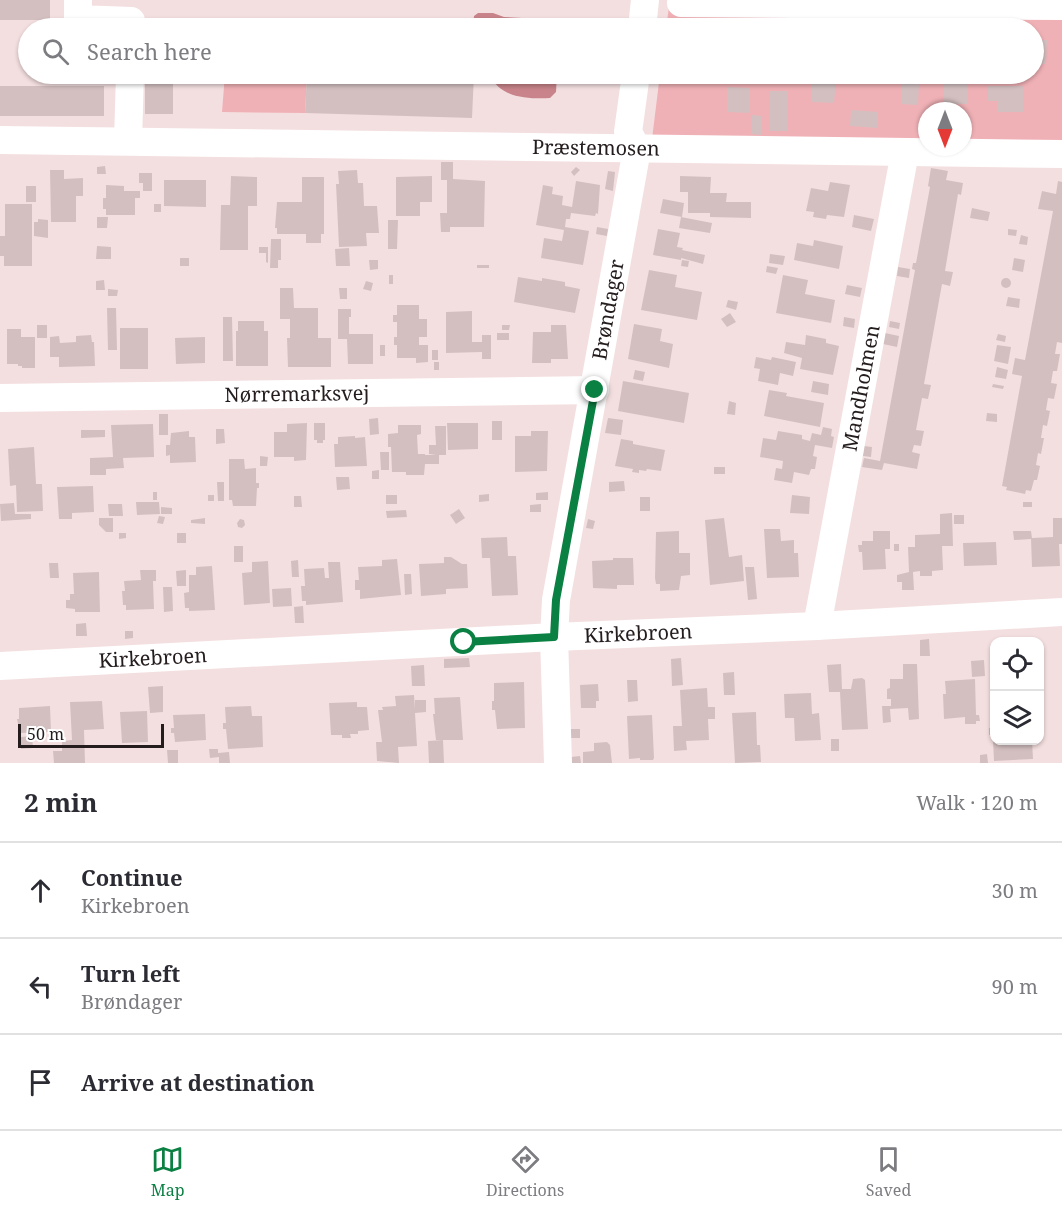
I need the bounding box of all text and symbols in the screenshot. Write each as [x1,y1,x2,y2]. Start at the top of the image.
search box [18,18,1044,84]
icon: search [39,35,72,68]
text: Search here [87,36,212,66]
north arrow [918,102,972,156]
street label: Præstemosen [532,133,660,162]
street label: Brøndager [585,257,630,362]
street label: Mandholmen [836,322,886,453]
route end [581,376,607,402]
street label: Nørremarksvej [224,379,370,408]
street label: Kirkebroen [583,617,693,649]
route start [450,628,476,654]
map controls [990,637,1044,745]
button: locate [990,637,1044,691]
street label: Kirkebroen [98,641,208,674]
button: layers [990,691,1044,745]
scale bar [18,721,164,748]
text: 50 m [27,723,64,745]
text: 2 min [24,784,98,820]
text: Walk · 120 m [916,789,1038,816]
text: Continue [81,862,183,892]
icon: ahead [24,874,57,907]
text: 30 m [992,877,1038,904]
text: Kirkebroen [81,892,190,919]
text: Turn left [81,958,180,988]
icon: left [24,970,57,1003]
text: 90 m [992,973,1038,1000]
text: Brøndager [81,988,182,1015]
icon: arrive [24,1066,57,1099]
text: Arrive at destination [81,1067,315,1097]
tab: Map [151,1143,185,1201]
tab: Directions [486,1143,564,1201]
tab: Saved [866,1143,911,1201]

